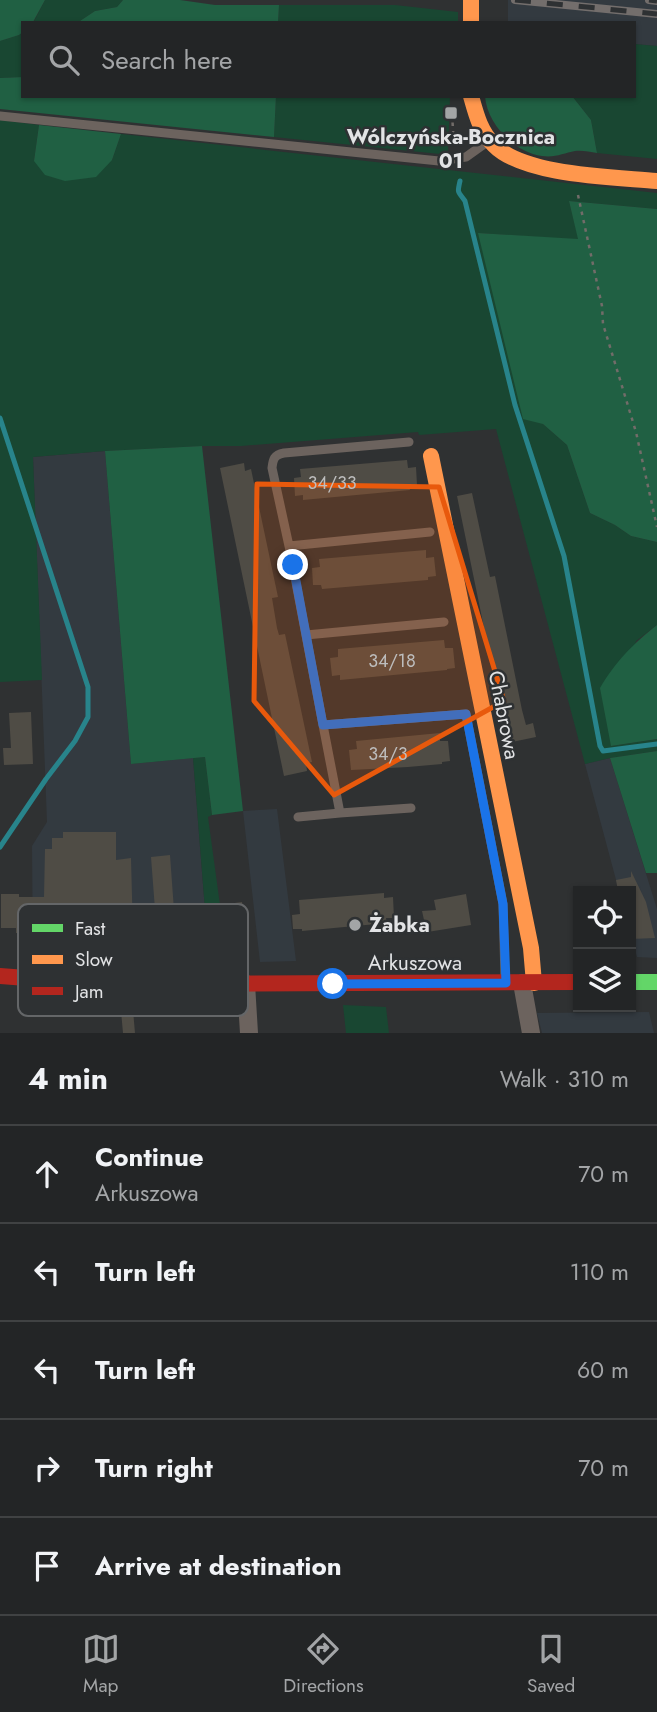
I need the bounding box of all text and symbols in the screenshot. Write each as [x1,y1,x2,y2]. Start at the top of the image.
search box [21,21,636,98]
icon: search [45,41,83,79]
text: Search here [101,41,233,79]
marker: Wólczyńska-Bocznica 01 [443,105,459,121]
place label: Wólczyńska-Bocznica 01 [347,122,555,176]
house number: 34/33 [307,470,357,496]
route end [277,549,308,580]
house number: 34/18 [368,648,416,674]
street label: Chabrowa [481,668,527,762]
house number: 34/3 [368,741,408,767]
map controls [573,886,636,1012]
button: locate [573,886,636,949]
legend [18,904,248,1016]
place label: Żabka [369,910,430,940]
text: Fast [75,915,106,942]
marker: Żabka [347,917,363,933]
text: Slow [75,946,113,973]
street label: Arkuszowa [368,948,462,978]
button: layers [573,949,636,1012]
route start [317,968,348,999]
text: Jam [72,978,104,1005]
text: 4 min [28,1057,108,1100]
text: Walk · 310 m [500,1062,629,1096]
text: Continue [95,1138,204,1176]
icon: ahead [28,1155,66,1193]
text: 70 m [578,1157,629,1191]
text: Arkuszowa [95,1176,198,1210]
icon: left [28,1253,66,1291]
text: Turn left [95,1253,195,1291]
text: 110 m [570,1255,629,1289]
icon: left [28,1351,66,1389]
text: Turn left [95,1351,195,1389]
text: 60 m [577,1353,629,1387]
icon: right [28,1449,66,1487]
text: Turn right [95,1449,213,1487]
text: 70 m [578,1451,629,1485]
icon: arrive [28,1547,66,1585]
text: Arrive at destination [95,1547,342,1585]
tab: Map [82,1630,120,1699]
tab: Directions [283,1630,364,1699]
tab: Saved [527,1630,575,1699]

